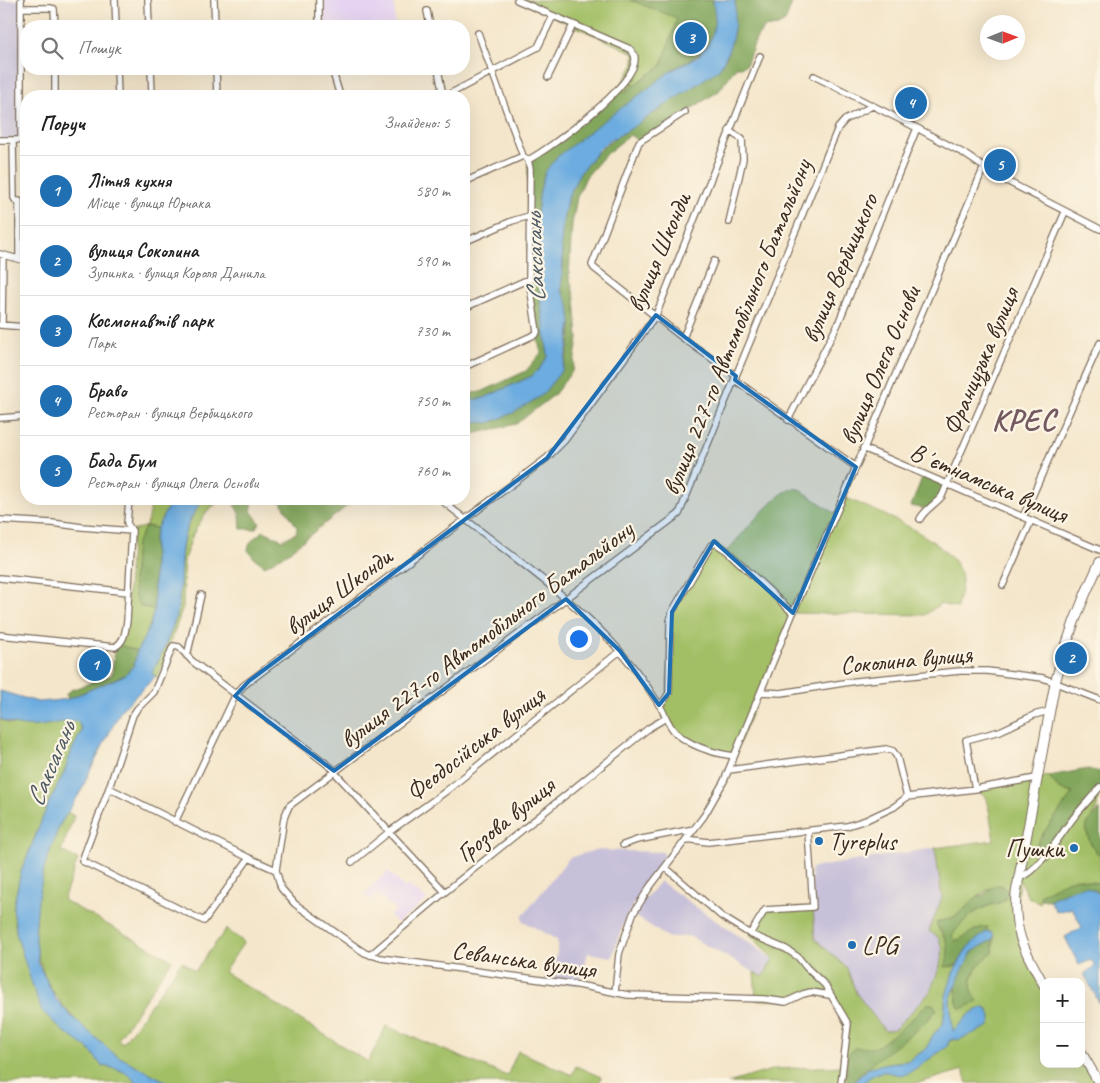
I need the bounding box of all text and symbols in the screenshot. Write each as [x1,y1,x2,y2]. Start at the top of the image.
north arrow [980,15,1025,60]
pin: 3 [675,19,707,57]
search box [20,20,470,75]
icon: search [38,34,66,62]
text: Пошук [78,36,120,60]
pin: 4 [895,84,927,122]
text: Поруч [40,110,85,136]
text: Знайдено: 5 [384,113,450,133]
pin: 5 [984,146,1016,184]
street label: вулиця 227-го Автомобільного Батальйону [655,154,820,500]
text: Літня кухня [87,169,171,193]
text: 1 [52,181,60,201]
text: 580 m [416,181,450,201]
street label: вулиця Шконди [619,186,699,317]
street label: вулиця Вербицького [794,188,886,348]
text: Місце · вулиця Юрчака [87,193,210,213]
water label: Саксагань [516,210,553,303]
text: вулиця Соколина [87,239,198,263]
text: 2 [52,251,60,271]
text: 590 m [416,251,450,271]
text: Зупинка · вулиця Короля Данила [87,263,265,283]
street label: вулиця Олега Основи [832,280,928,449]
street label: Французька вулиця [935,281,1028,440]
text: Космонавтів парк [87,309,213,333]
text: 3 [52,321,60,341]
text: 730 m [416,321,450,341]
text: Парк [87,333,116,353]
text: Браво [87,379,126,403]
text: 4 [52,391,60,411]
text: 750 m [416,391,450,411]
district label: КРЕС [992,401,1059,439]
text: Ресторан · вулиця Вербицького [87,403,252,423]
street label: Вʼєтнамська вулиця [905,435,1074,531]
text: Бада Бум [87,449,156,473]
text: 5 [53,461,59,481]
text: 760 m [416,461,450,481]
text: Ресторан · вулиця Олега Основи [87,473,258,493]
street label: вулиця 227-го Автомобільного Батальйону [334,513,641,756]
street label: вулиця Шконди [278,540,400,643]
your location [566,626,592,652]
street label: Соколина вулиця [839,638,974,682]
pin: 2 [1055,639,1087,677]
pin: 1 [79,646,111,684]
street label: Феодосійська вулиця [400,679,552,808]
water label: Саксагань [18,714,84,811]
street label: Грозова вулиця [450,769,563,869]
place label: Tyreplus [829,826,899,858]
place label: Пушки [1005,833,1066,865]
marker: Tyreplus [813,835,825,847]
marker: Пушки [1068,842,1080,854]
place label: LPG [862,930,900,962]
street label: Севанська вулиця [450,934,600,986]
marker: LPG [846,939,858,951]
map controls [1040,978,1085,1068]
button: + [1040,978,1085,1023]
button: − [1040,1023,1085,1068]

